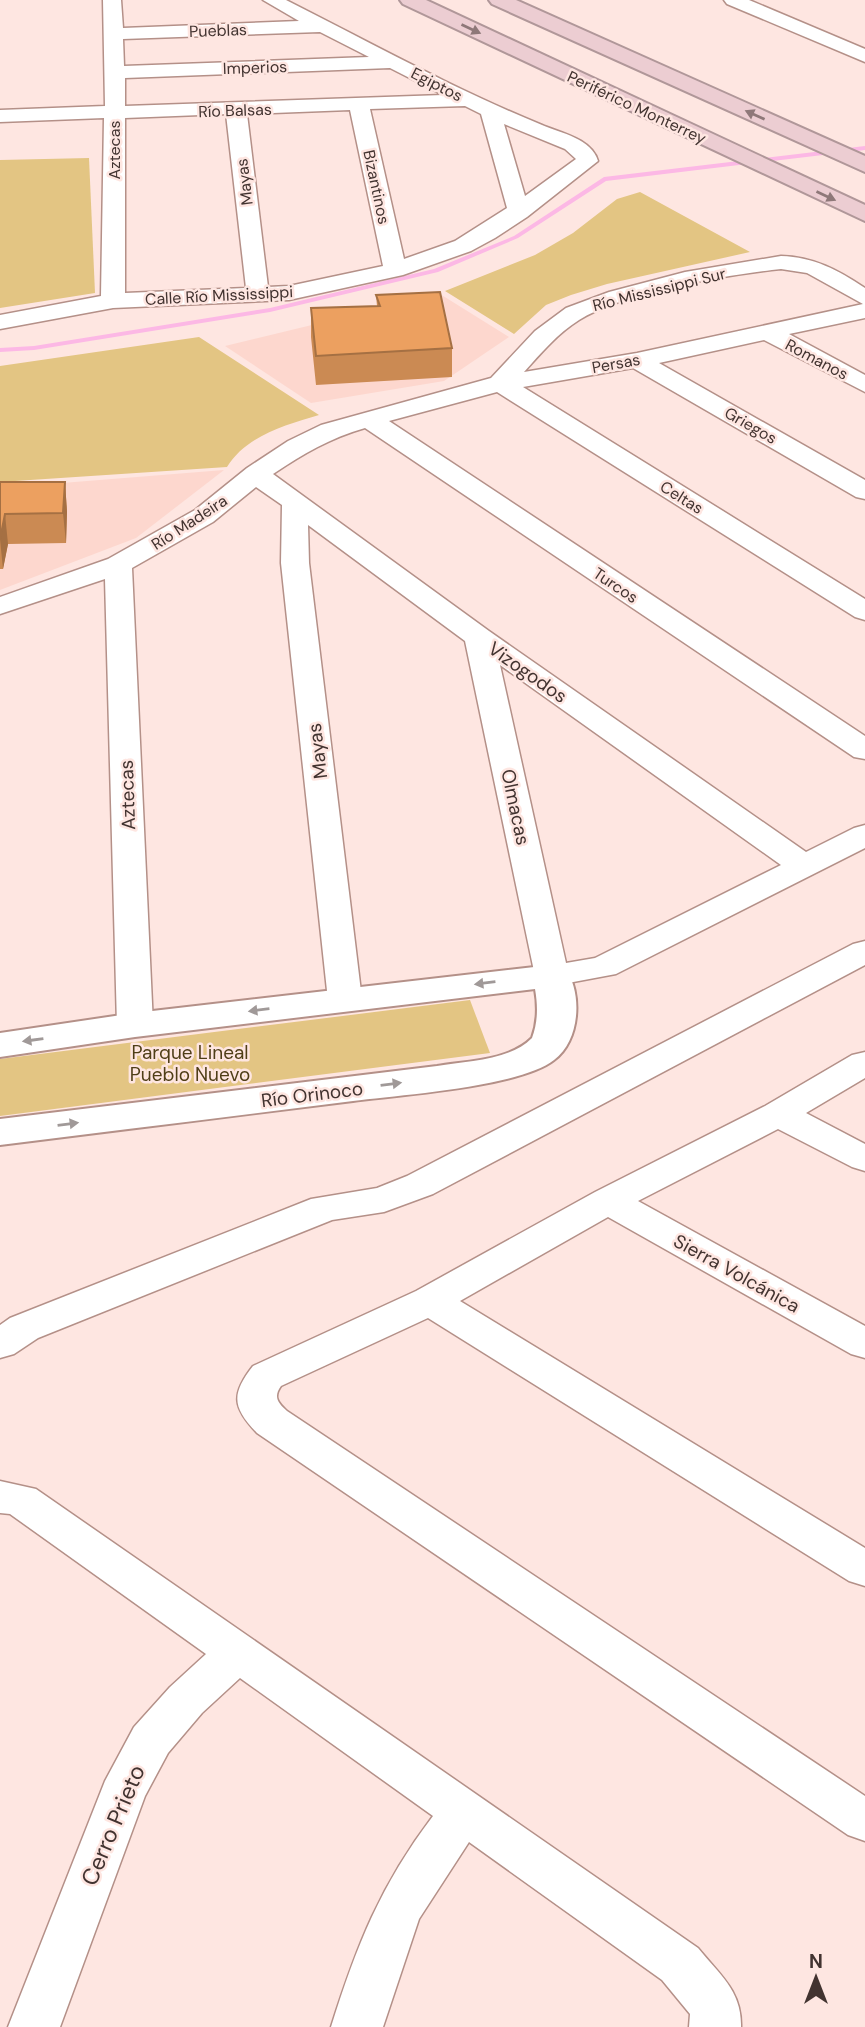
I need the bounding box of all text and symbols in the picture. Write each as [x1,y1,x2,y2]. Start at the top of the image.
street label: Pueblas [189,19,247,42]
one-way arrow [461,23,481,35]
street label: Imperios [222,56,288,79]
street label: Egiptos [407,63,466,106]
street label: Periférico Monterrey [564,66,710,149]
street label: Río Balsas [198,99,272,122]
one-way arrow [745,109,765,121]
street label: Aztecas [104,121,125,179]
street label: Bizantinos [358,148,395,226]
street label: Mayas [231,157,258,207]
one-way arrow [816,190,836,202]
street label: Río Mississippi Sur [590,263,728,316]
street label: Calle Río Mississippi [144,281,294,310]
street label: Romanos [782,334,852,385]
street label: Persas [590,349,642,378]
street label: Griegos [721,402,781,449]
street label: Celtas [656,476,707,519]
street label: Río Madeira [147,490,231,555]
street label: Turcos [589,563,642,608]
street label: Vizogodos [483,636,572,709]
street label: Mayas [302,722,333,780]
street label: Aztecas [114,760,141,830]
street label: Olmacas [495,767,536,847]
one-way arrow [473,978,495,989]
one-way arrow [248,1005,270,1016]
one-way arrow [22,1035,44,1046]
park label: Parque Lineal Pueblo Nuevo [130,1040,250,1087]
street label: Río Orinoco [260,1076,364,1113]
one-way arrow [380,1079,402,1090]
one-way arrow [57,1118,79,1129]
street label: Sierra Volcánica [669,1228,804,1318]
street label: Cerro Prieto [74,1760,152,1890]
north arrow [781,1943,851,2013]
text: N [809,1949,823,1974]

